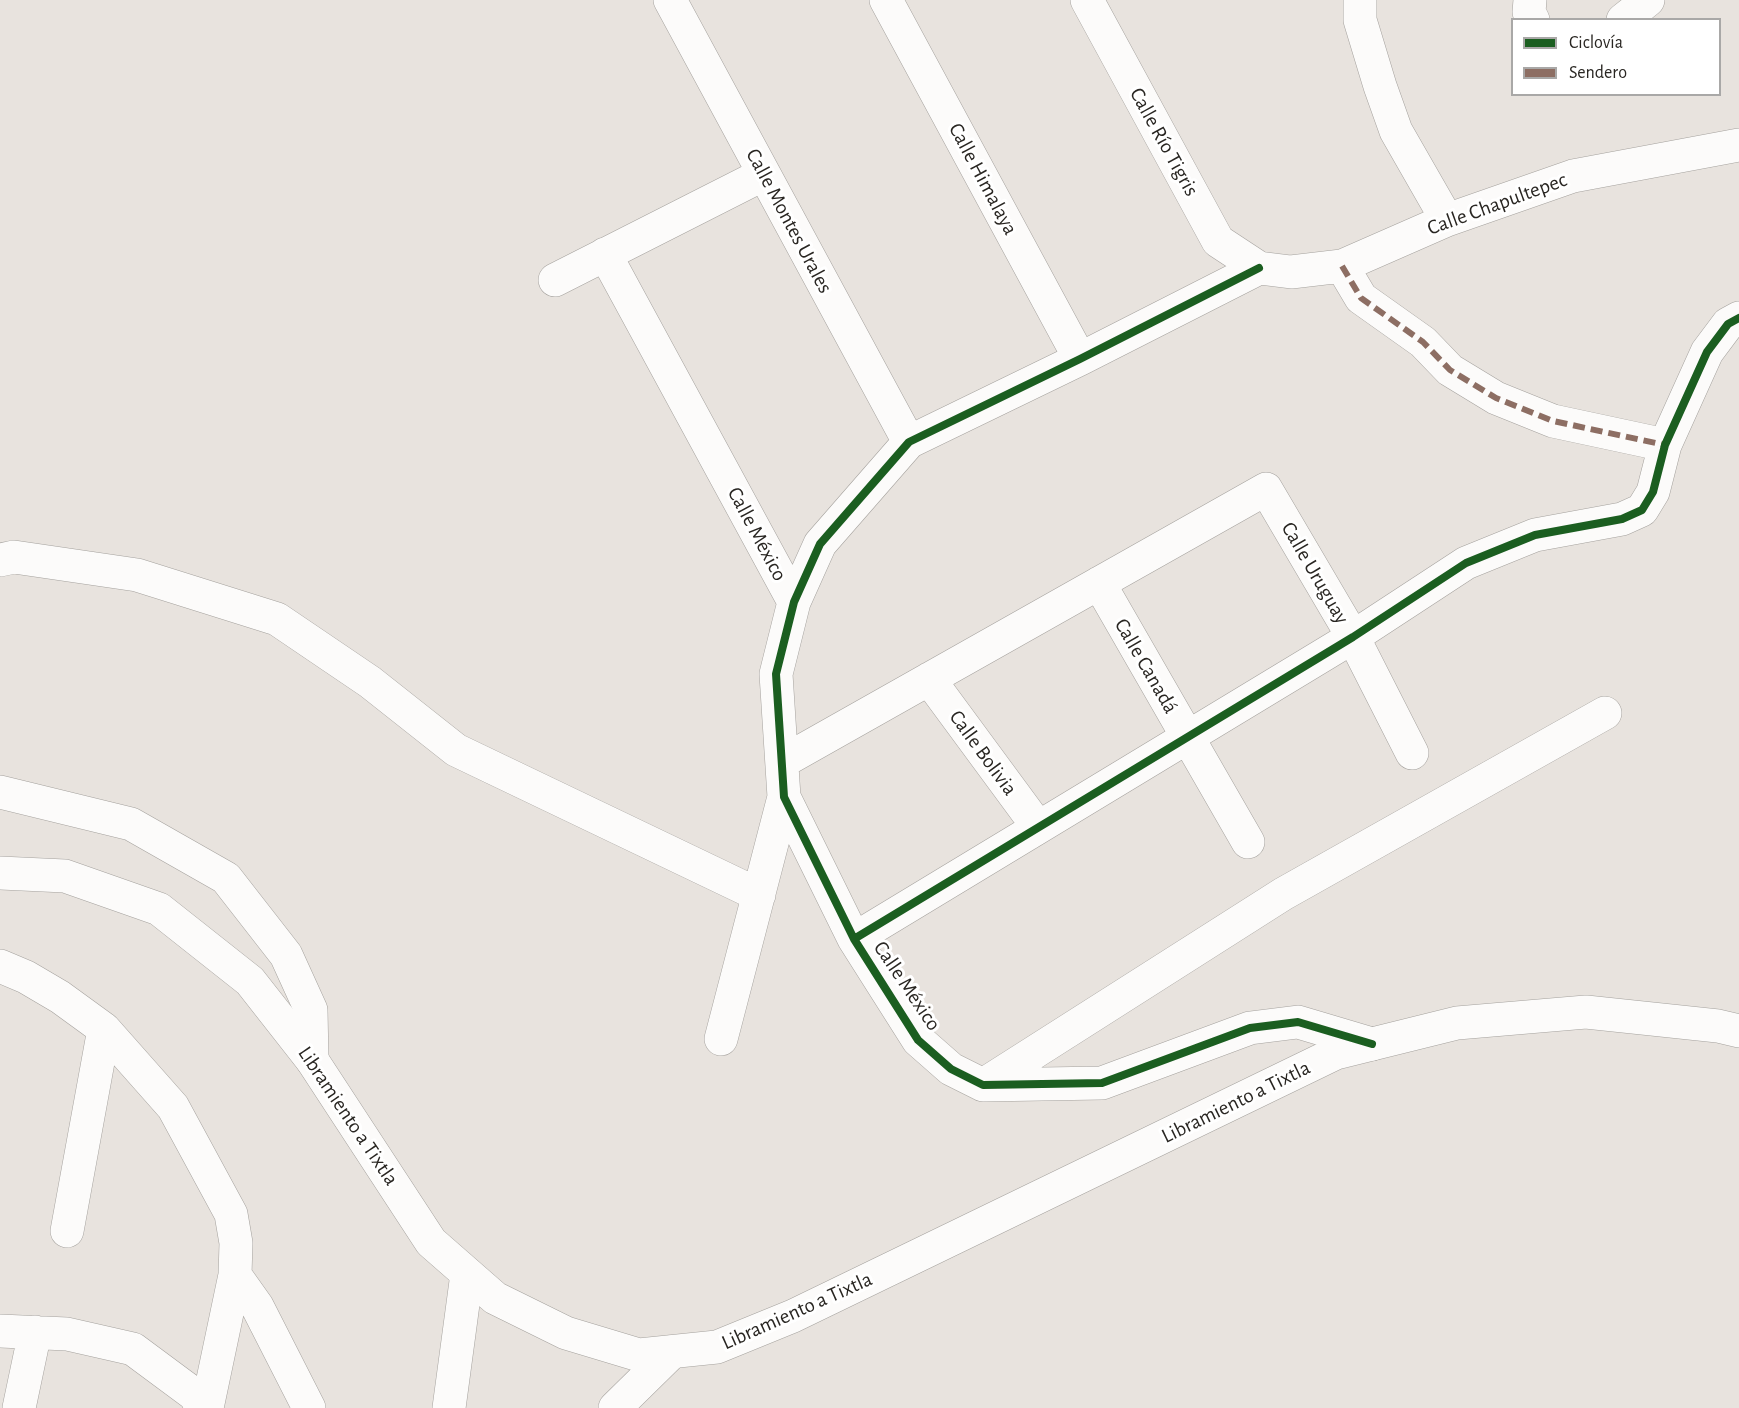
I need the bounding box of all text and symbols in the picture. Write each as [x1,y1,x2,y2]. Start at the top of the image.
legend [1511,18,1721,96]
text: Ciclovía [1569,34,1623,52]
text: Sendero [1569,64,1627,82]
street label: Calle Río Tigris [1124,83,1204,201]
street label: Calle Himalaya [943,119,1023,239]
street label: Calle Montes Urales [740,144,838,298]
street label: Calle Chapultepec [1424,167,1570,241]
street label: Calle México [722,483,792,585]
street label: Calle Uruguay [1276,517,1354,629]
street label: Calle Canadá [1109,614,1183,718]
street label: Calle Bolivia [944,705,1022,801]
street label: Calle México [868,936,946,1036]
street label: Libramiento a Tixtla [292,1042,404,1190]
street label: Libramiento a Tixtla [1158,1055,1314,1149]
street label: Libramiento a Tixtla [718,1266,876,1356]

